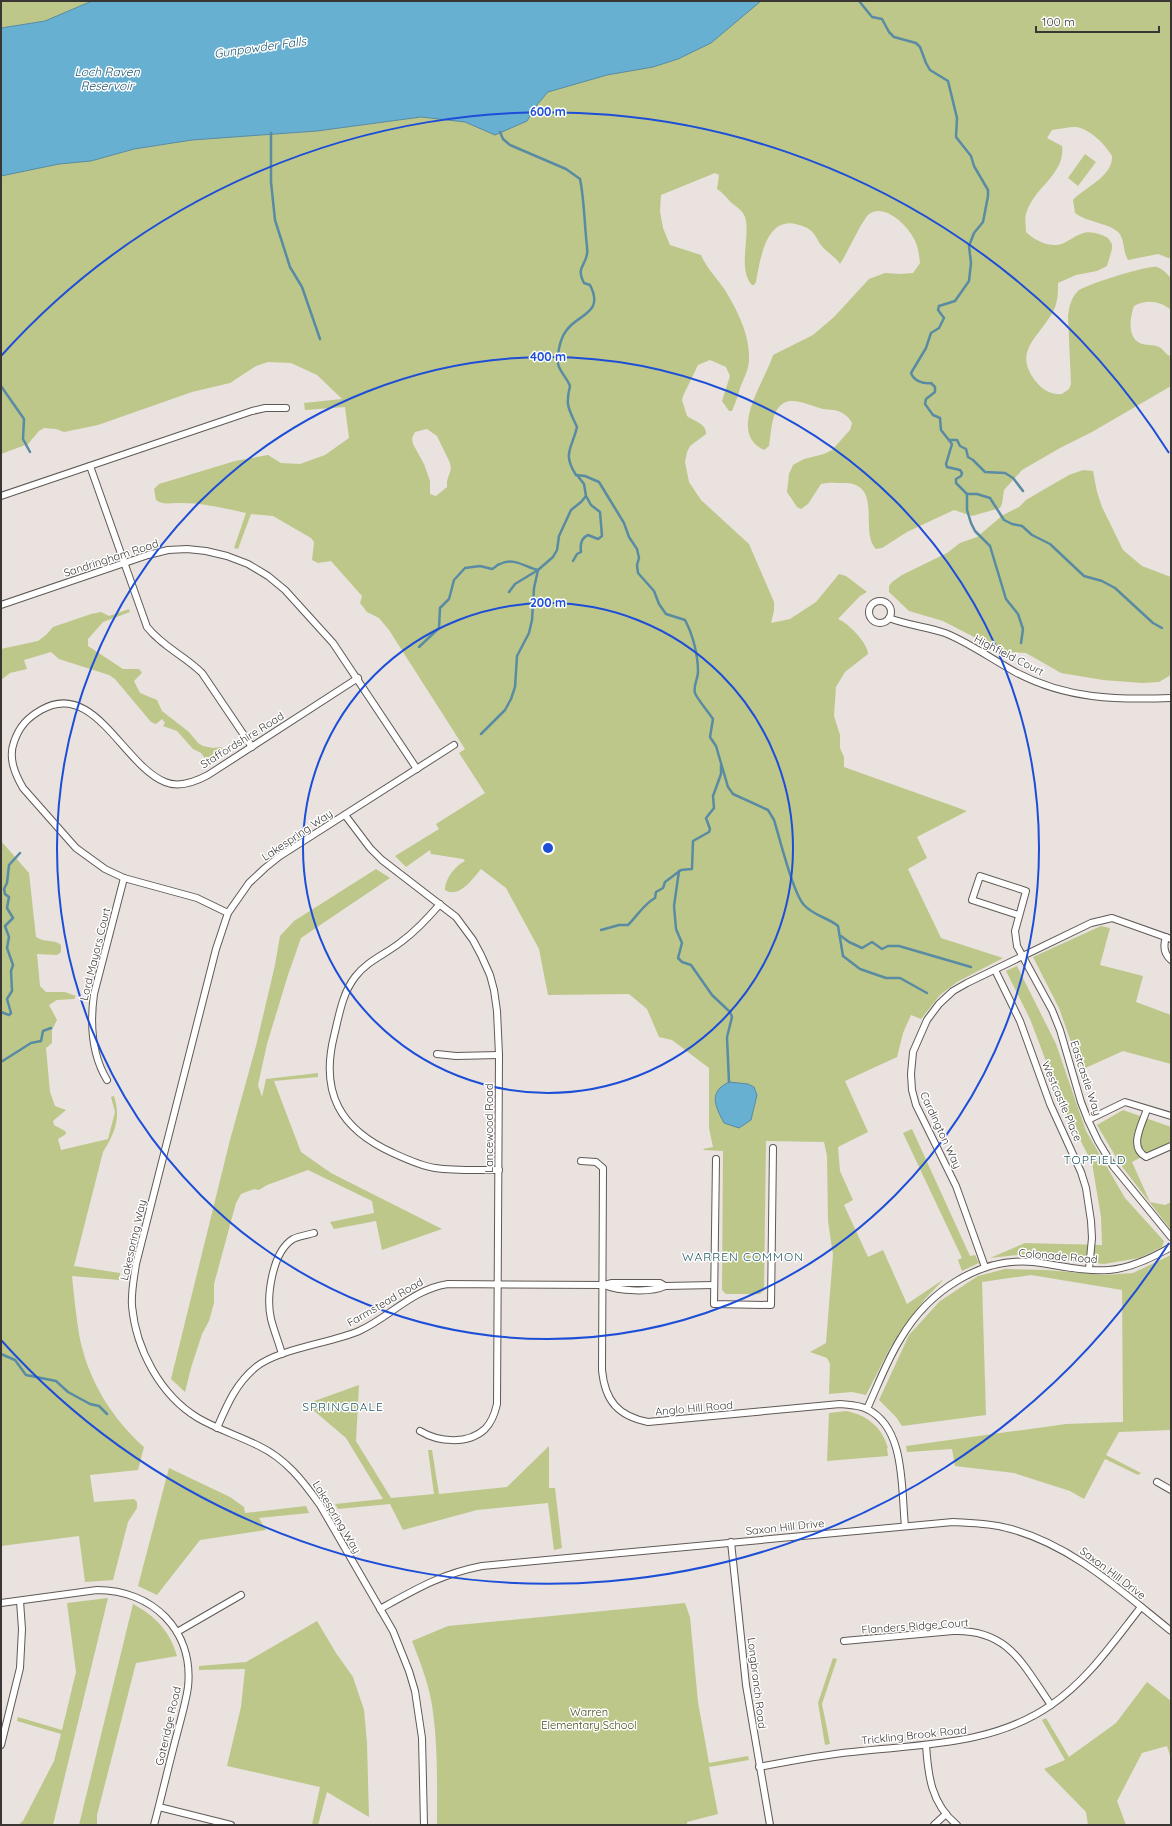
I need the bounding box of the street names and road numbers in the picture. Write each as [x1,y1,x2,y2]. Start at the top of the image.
street label: Sandringham Road [62,536,160,580]
street label: Highfield Court [972,632,1046,679]
street label: Staffordshire Road [198,709,286,771]
street label: Lakespring Way [259,806,335,864]
street label: Lord Mayors Court [77,906,113,1002]
street label: Eastcastle Way [1067,1039,1105,1117]
street label: Westcastle Place [1039,1059,1085,1143]
street label: Lancewood Road [482,1083,496,1173]
street label: Cardington Way [917,1089,965,1171]
street label: Lakespring Way [117,1198,149,1282]
street label: Colonade Road [1018,1246,1098,1266]
street label: Farmstead Road [344,1275,426,1329]
street label: Anglo Hill Road [655,1398,733,1418]
street label: Lakespring Way [310,1478,364,1556]
street label: Saxon Hill Drive [745,1516,825,1538]
street label: Saxon Hill Drive [1077,1544,1149,1602]
street label: Flanders Ridge Court [861,1615,969,1637]
street label: Longbranch Road [744,1637,770,1729]
street label: Gateridge Road [152,1685,184,1767]
street label: Trickling Brook Road [861,1723,967,1747]

